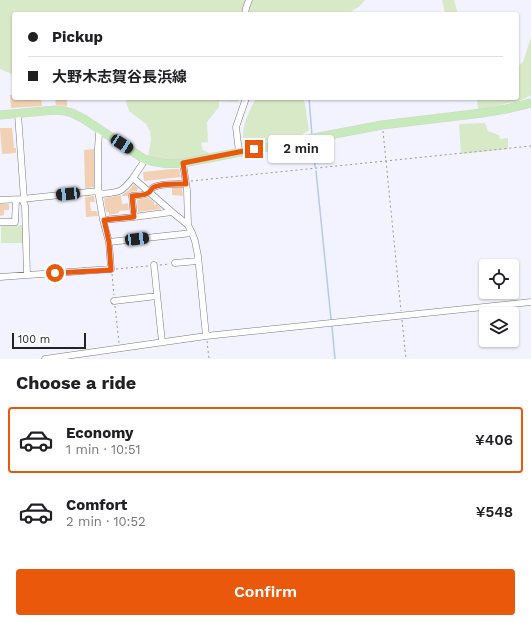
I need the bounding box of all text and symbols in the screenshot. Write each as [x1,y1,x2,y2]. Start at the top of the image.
text: Pickup [52,28,103,46]
text: 大野木志賀谷長浜線 [52,68,187,86]
car [109,132,135,156]
callout: 2 min [268,135,334,163]
route end [245,140,263,158]
text: 2 min [283,141,319,156]
car [55,187,81,201]
car [124,232,150,246]
map controls [479,259,519,347]
button: locate [479,259,519,299]
route start [46,264,64,282]
button: layers [479,307,519,347]
scale bar [12,331,86,350]
text: 100 m [18,333,50,346]
text: Choose a ride [16,372,136,393]
icon: car [18,422,54,458]
text: Economy [66,424,133,442]
text: ¥406 [475,431,513,449]
text: 1 min · 10:51 [66,442,141,457]
icon: car [18,494,54,530]
text: Comfort [66,496,127,514]
text: ¥548 [476,503,513,521]
text: 2 min · 10:52 [66,514,146,529]
button: Confirm [16,569,515,615]

